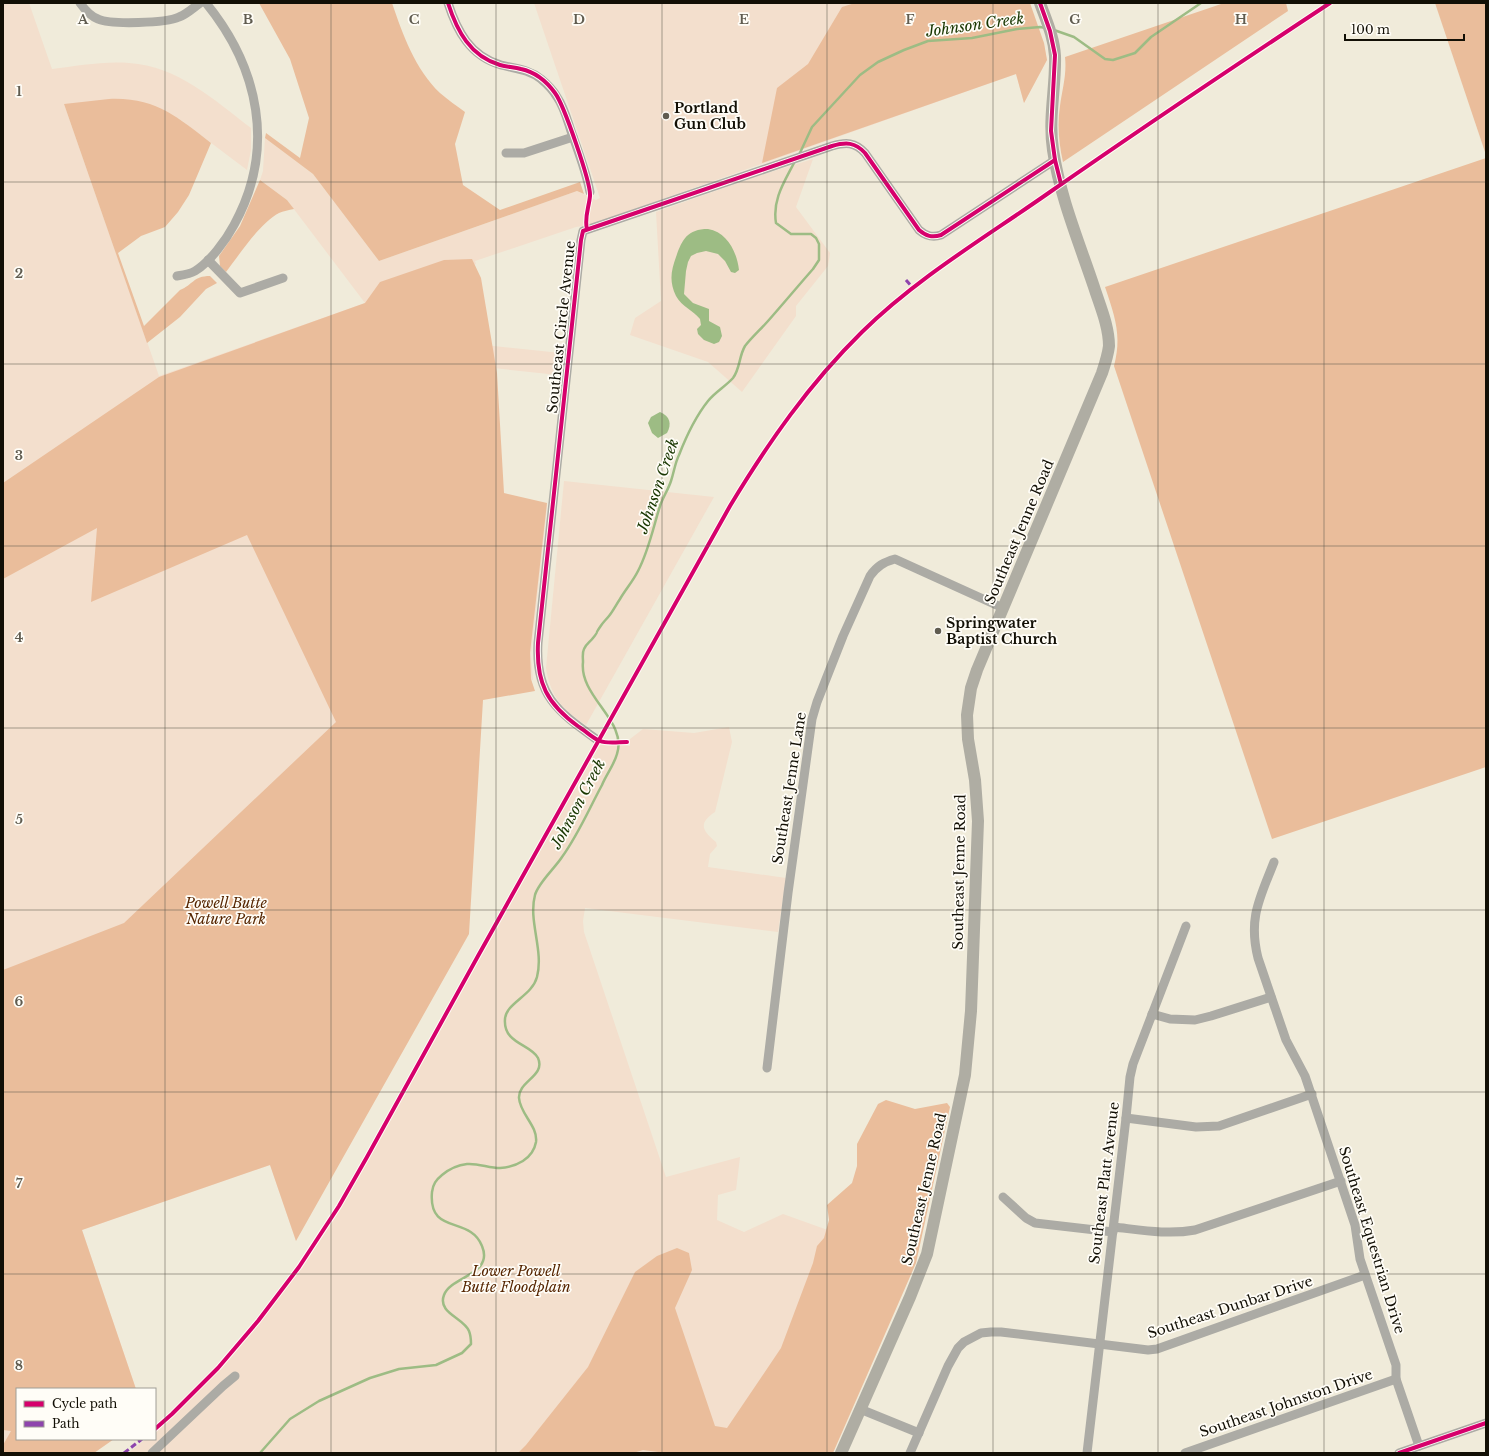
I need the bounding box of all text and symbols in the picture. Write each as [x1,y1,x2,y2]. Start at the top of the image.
water label: Johnson Creek [924,8,1025,41]
text: A [77,11,89,28]
text: B [243,11,253,28]
text: C [409,11,420,28]
text: D [573,11,585,28]
text: E [739,11,749,28]
text: F [906,11,915,28]
text: G [1069,11,1081,28]
text: H [1235,11,1247,28]
scale bar [1345,16,1464,42]
text: 100 m [1351,22,1390,37]
text: 1 [16,83,22,100]
place label: Portland Gun Club [674,99,746,133]
marker: Portland Gun Club [661,111,671,121]
street label: Southeast Circle Avenue [543,240,579,414]
text: 2 [15,265,23,282]
water label: Johnson Creek [632,436,683,537]
text: 3 [15,447,23,464]
street label: Southeast Jenne Road [980,456,1058,607]
place label: Springwater Baptist Church [946,614,1057,648]
marker: Springwater Baptist Church [933,626,943,636]
text: 4 [15,629,24,646]
street label: Southeast Jenne Lane [768,711,810,865]
water label: Johnson Creek [545,756,609,853]
street label: Southeast Jenne Road [949,793,969,950]
text: 5 [15,811,23,828]
park label: Powell Butte Nature Park [184,894,267,928]
text: 6 [15,993,24,1010]
street label: Southeast Platt Avenue [1085,1101,1123,1265]
street label: Southeast Jenne Road [898,1111,950,1267]
street label: Southeast Equestrian Drive [1335,1144,1409,1336]
text: 7 [16,1175,23,1192]
park label: Lower Powell Butte Floodplain [460,1262,571,1296]
street label: Southeast Dunbar Drive [1145,1272,1315,1342]
text: 8 [15,1357,23,1374]
street label: Southeast Johnston Drive [1197,1365,1375,1441]
legend [16,1388,156,1440]
text: Cycle path [52,1396,117,1411]
text: Path [52,1416,80,1431]

